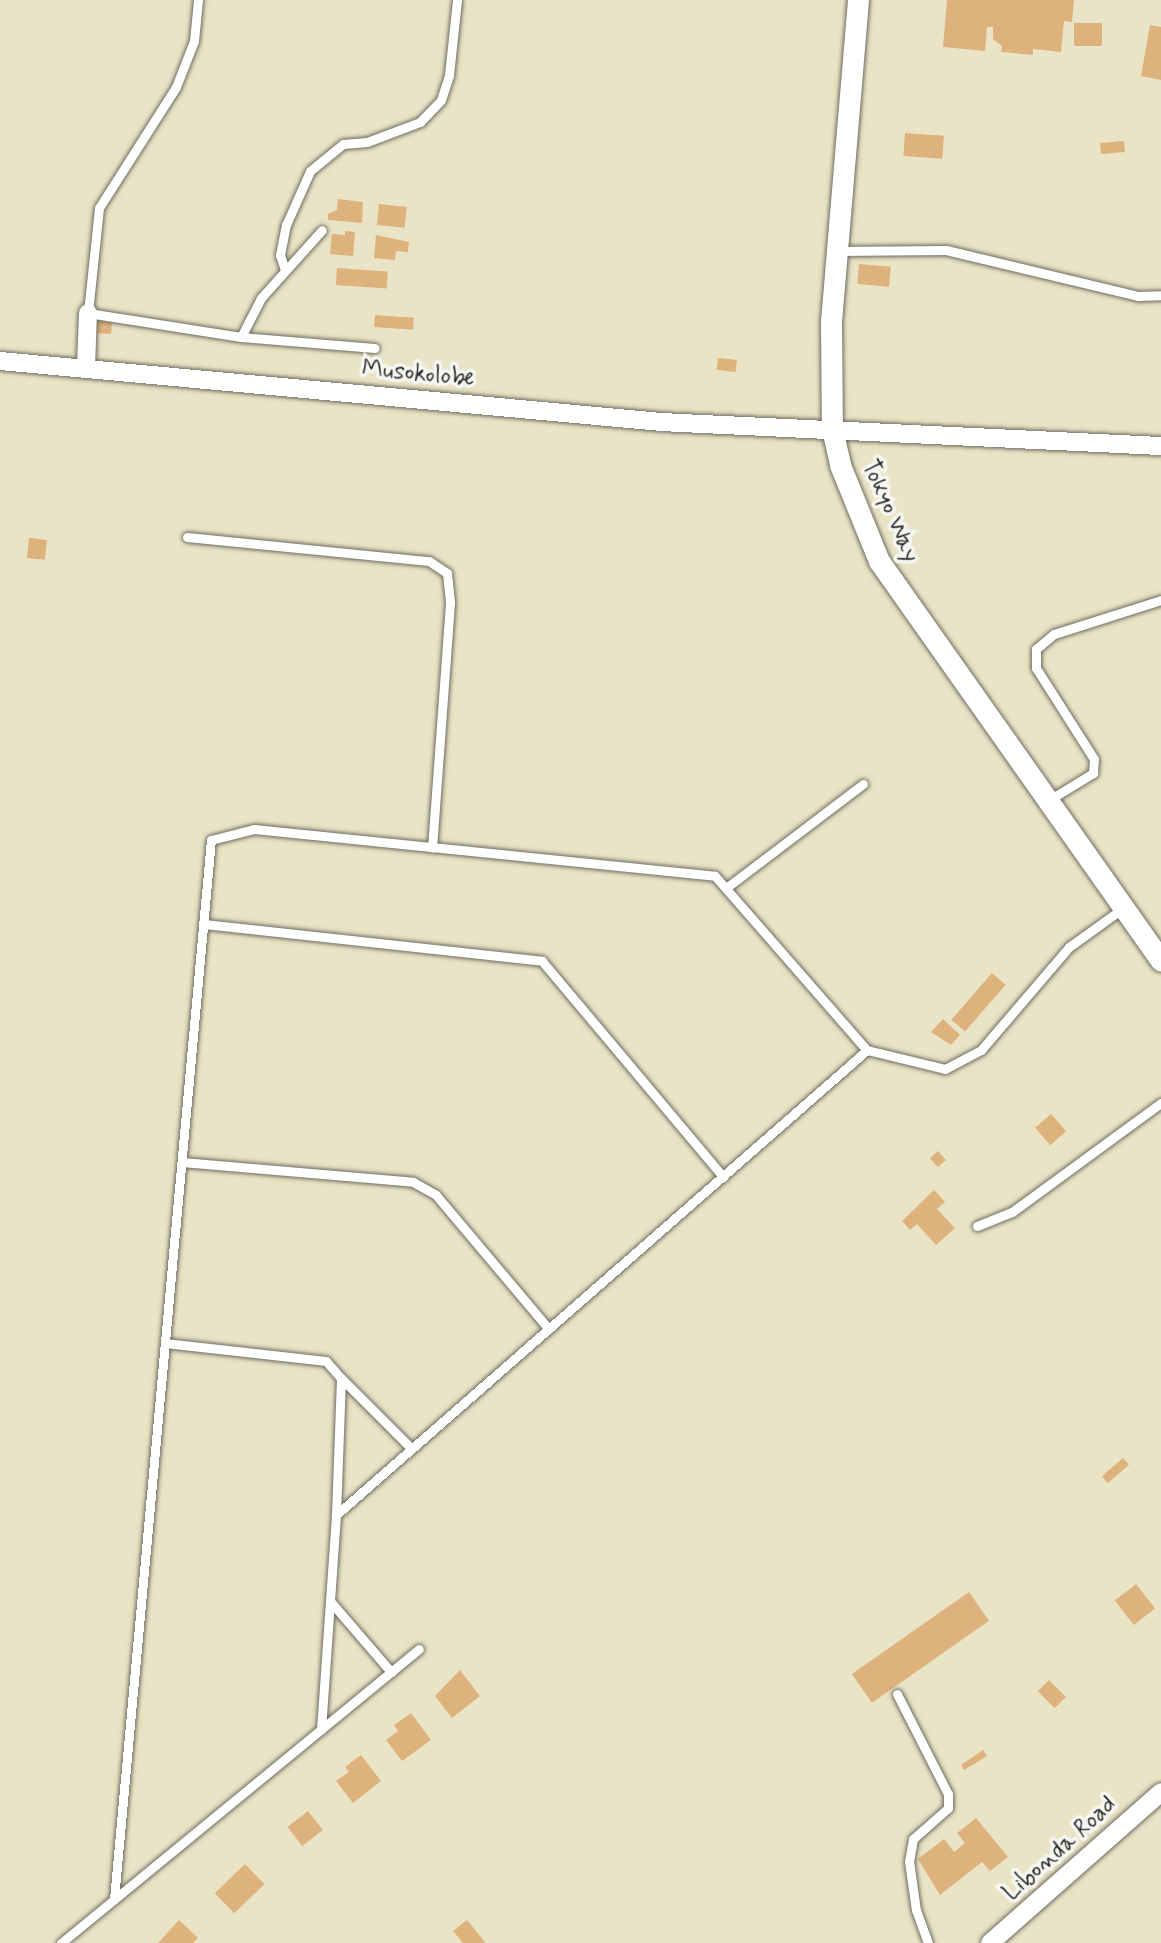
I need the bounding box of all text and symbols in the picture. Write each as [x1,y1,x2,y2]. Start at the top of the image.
street label: Musokolobe [361,355,475,393]
street label: Tokyo Way [855,455,925,567]
street label: Libonda Road [997,1790,1123,1908]

